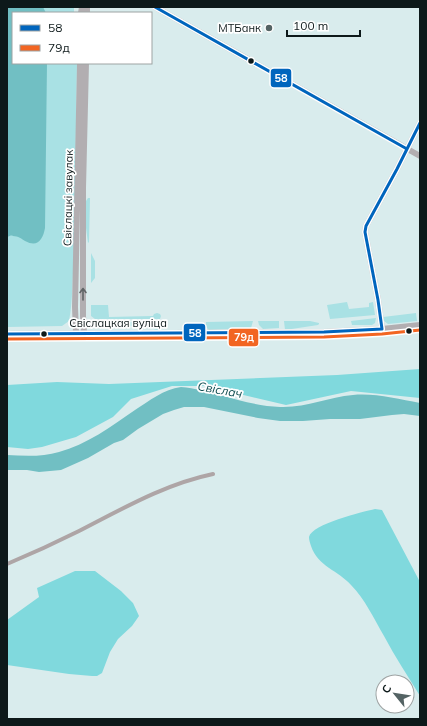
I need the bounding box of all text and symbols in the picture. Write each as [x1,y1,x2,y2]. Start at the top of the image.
legend [12,12,152,64]
scale bar [287,12,360,38]
text: 100 m [293,18,328,33]
text: 58 [48,20,62,35]
place label: МТБанк [218,21,261,35]
marker: МТБанк [264,23,274,33]
text: 79д [48,40,70,55]
unlabelled marker [246,56,256,66]
line badge: 58 [270,68,292,88]
text: 58 [274,71,288,85]
street label: Свіслацкі завулак [60,150,76,246]
one-way arrow [79,288,87,301]
street label: Свіслацкая вуліца [69,316,167,330]
line badge: 58 [183,323,206,342]
text: 58 [188,326,202,340]
unlabelled marker [404,326,414,336]
line badge: 79д [228,328,259,347]
unlabelled marker [39,329,49,339]
text: 79д [234,330,254,344]
water label: Свіслач [197,378,244,401]
north arrow [375,674,415,714]
text: С [378,682,395,696]

